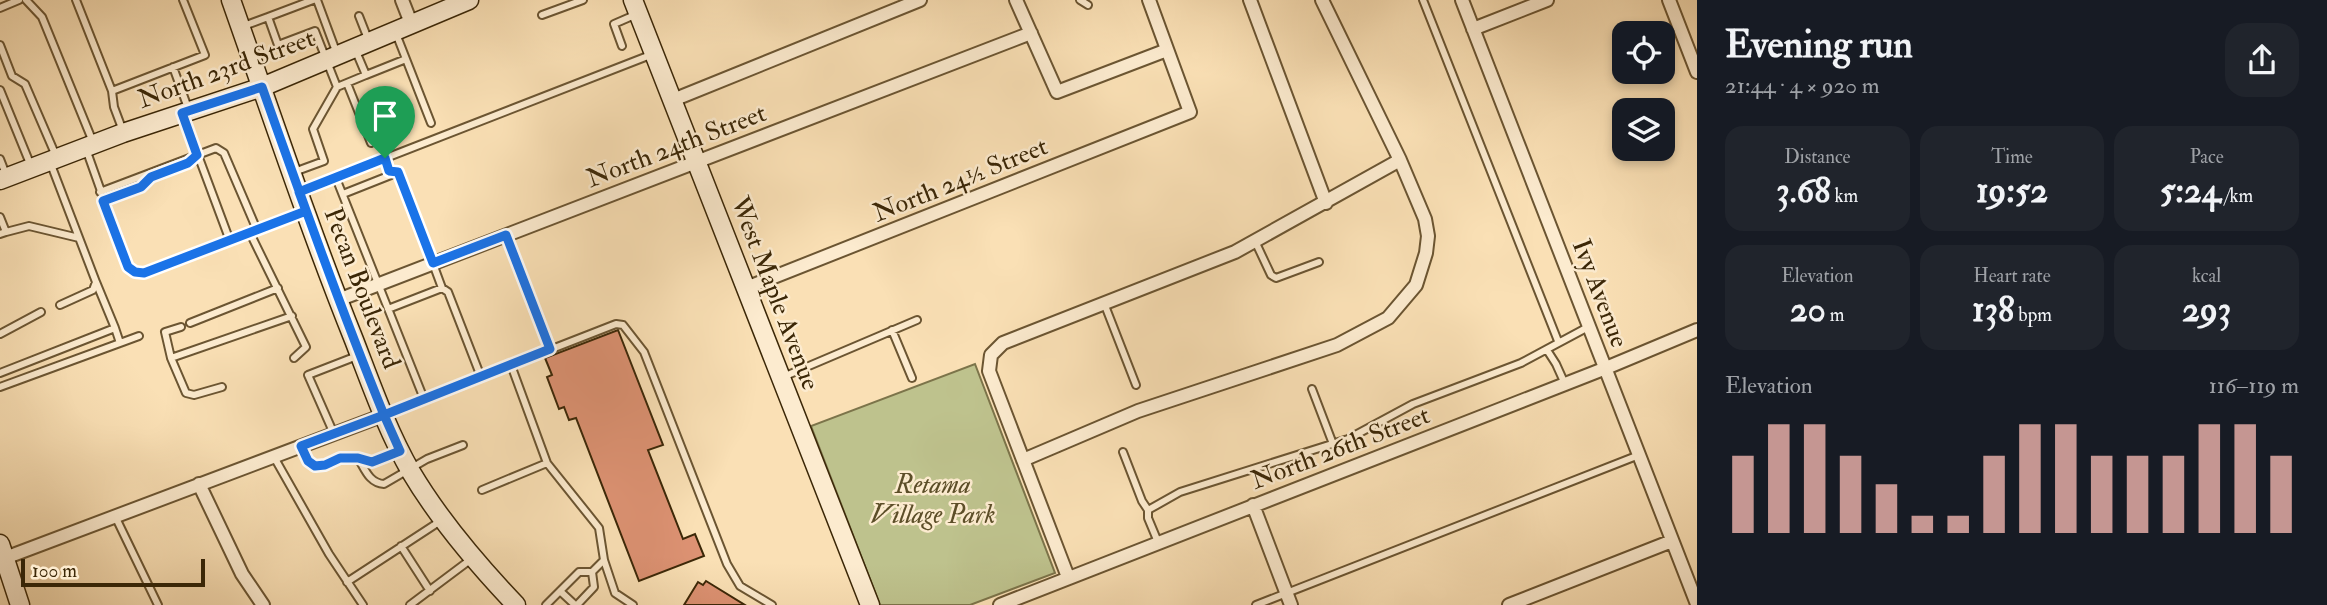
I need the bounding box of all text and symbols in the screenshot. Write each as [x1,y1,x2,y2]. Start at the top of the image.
map controls [1612,21,1675,161]
button: locate [1612,21,1675,84]
text: Evening run [1725,21,1913,69]
street label: North 23rd Street [133,22,319,116]
button: share [2225,23,2299,97]
text: 21:44 · 4 × 920 m [1725,71,1880,100]
pin [355,86,415,158]
icon: arrive [366,97,404,135]
street label: North 24th Street [582,97,771,195]
button: layers [1612,98,1675,161]
street label: North 24½ Street [868,130,1052,230]
text: Distance [1784,145,1851,169]
text: Time [1991,145,2033,169]
text: Pace [2190,145,2224,169]
text: 3.68 [1776,169,1831,213]
text: 19:52 [1976,169,2048,213]
text: 5:24 [2160,169,2221,213]
text: km [1831,184,1858,208]
text: /km [2221,184,2253,208]
street label: West Maple Avenue [722,191,827,395]
street label: Pecan Boulevard [317,203,408,374]
street label: Ivy Avenue [1565,235,1635,352]
text: Elevation [1781,264,1854,288]
text: Heart rate [1973,264,2051,288]
text: kcal [2192,264,2221,288]
text: 20 [1790,288,1826,332]
text: 138 [1972,288,2014,332]
text: 293 [2182,288,2231,332]
text: m [1826,303,1845,327]
text: bpm [2014,303,2052,327]
text: Elevation [1725,371,1813,400]
text: 116–119 m [2209,371,2299,400]
street label: North 26th Street [1246,399,1434,497]
park label: Retama Village Park [870,469,996,531]
scale bar [21,556,205,588]
text: 100 m [32,559,77,583]

